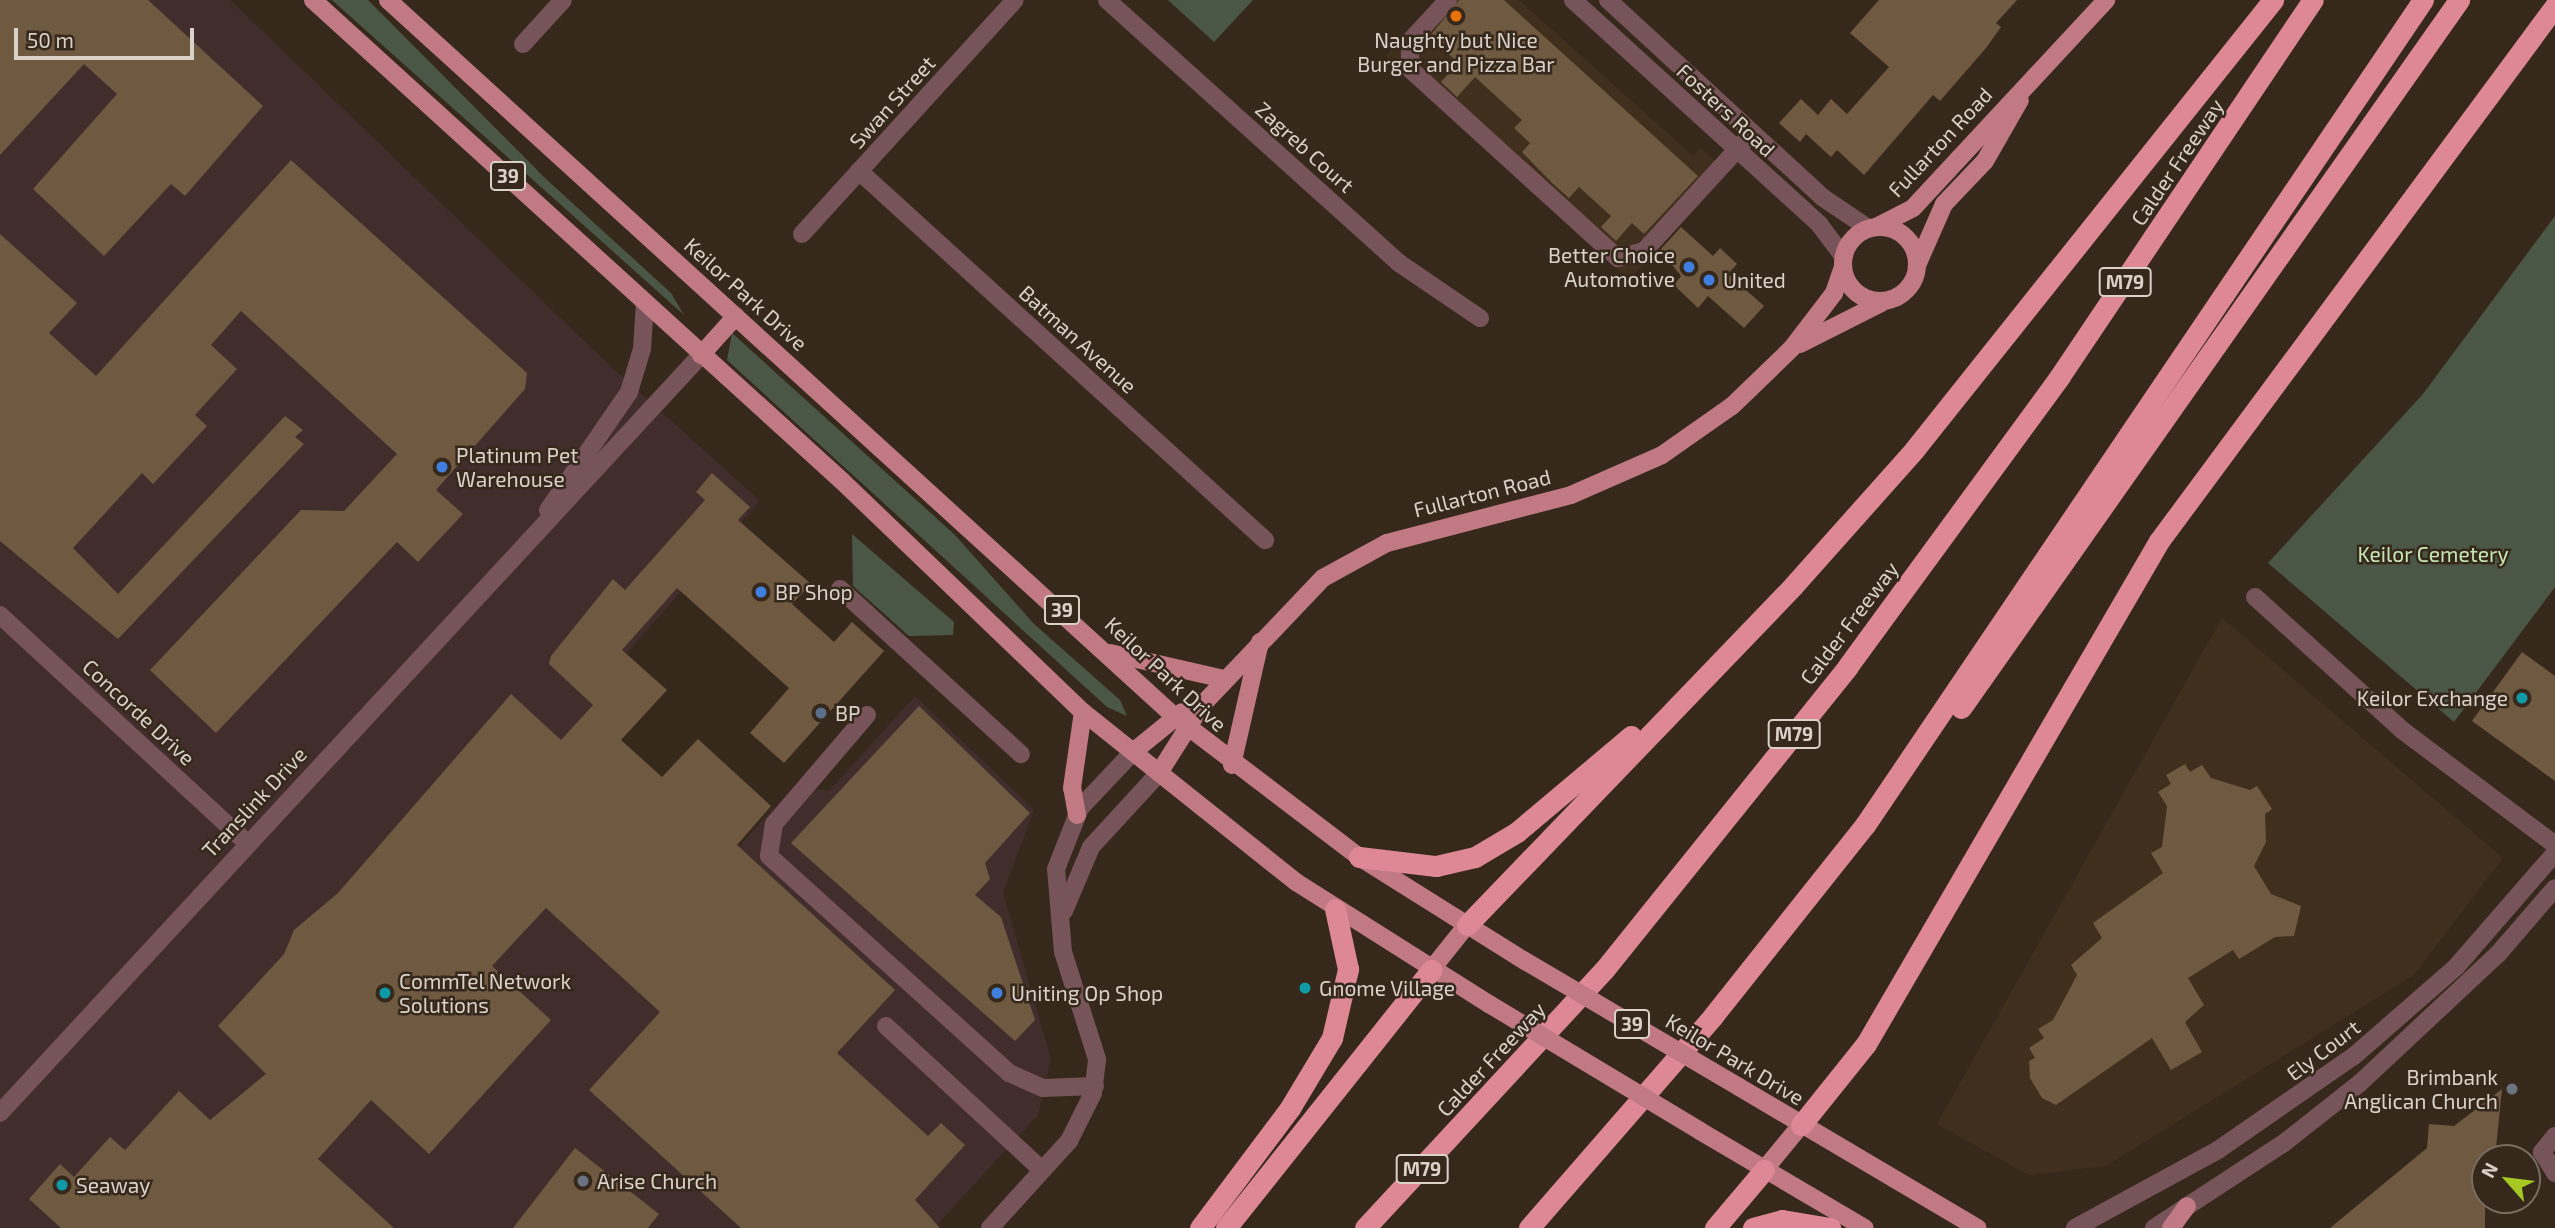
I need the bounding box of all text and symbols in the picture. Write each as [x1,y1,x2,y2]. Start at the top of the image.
marker: Naughty but Nice Burger and Pizza Bar [1448,8,1464,24]
scale bar [18,14,198,58]
text: 50 m [27,27,74,52]
place label: Naughty but Nice Burger and Pizza Bar [1357,27,1555,77]
street label: Swan Street [844,51,940,153]
street label: Fosters Road [1672,58,1780,162]
street label: Fullarton Road [1883,82,1997,202]
street label: Calder Freeway [2125,94,2229,230]
street label: Zagreb Court [1251,96,1359,198]
road number: 39 [489,160,527,192]
street label: Keilor Park Drive [679,232,813,356]
place label: Better Choice Automotive [1548,242,1675,292]
marker: Better Choice Automotive [1681,259,1697,275]
road number: M79 [2097,266,2153,298]
place label: United [1723,267,1786,293]
marker: United [1701,272,1717,288]
street label: Batman Avenue [1014,280,1142,398]
place label: Platinum Pet Warehouse [456,442,578,492]
marker: Platinum Pet Warehouse [434,459,450,475]
street label: Fullarton Road [1411,464,1553,522]
park label: Keilor Cemetery [2357,541,2509,567]
street label: Calder Freeway [1794,556,1904,690]
place label: BP Shop [775,579,853,605]
marker: BP Shop [753,584,769,600]
road number: 39 [1043,594,1081,625]
street label: Keilor Park Drive [1100,611,1232,737]
street label: Concorde Drive [78,654,200,770]
place label: Keilor Exchange [2356,685,2508,711]
marker: Keilor Exchange [2514,690,2530,706]
place label: BP [835,700,860,726]
marker: BP [813,705,829,721]
road number: M79 [1766,719,1822,750]
street label: Translink Drive [196,742,312,862]
place label: CommTel Network Solutions [399,968,572,1018]
place label: Gnome Village [1319,975,1456,1001]
place label: Uniting Op Shop [1011,980,1163,1006]
marker: Gnome Village [1297,980,1313,996]
marker: CommTel Network Solutions [377,985,393,1001]
marker: Uniting Op Shop [989,985,1005,1001]
street label: Calder Freeway [1431,996,1551,1122]
road number: 39 [1613,1008,1651,1040]
street label: Keilor Park Drive [1661,1008,1809,1110]
street label: Ely Court [2281,1014,2365,1086]
place label: Brimbank Anglican Church [2344,1064,2498,1114]
marker: Brimbank Anglican Church [2504,1081,2520,1097]
north arrow [2471,1144,2541,1214]
road number: M79 [1394,1154,1450,1184]
text: N [2475,1158,2502,1181]
place label: Arise Church [597,1168,717,1194]
place label: Seaway [76,1172,150,1198]
marker: Arise Church [575,1173,591,1189]
marker: Seaway [54,1177,70,1193]

